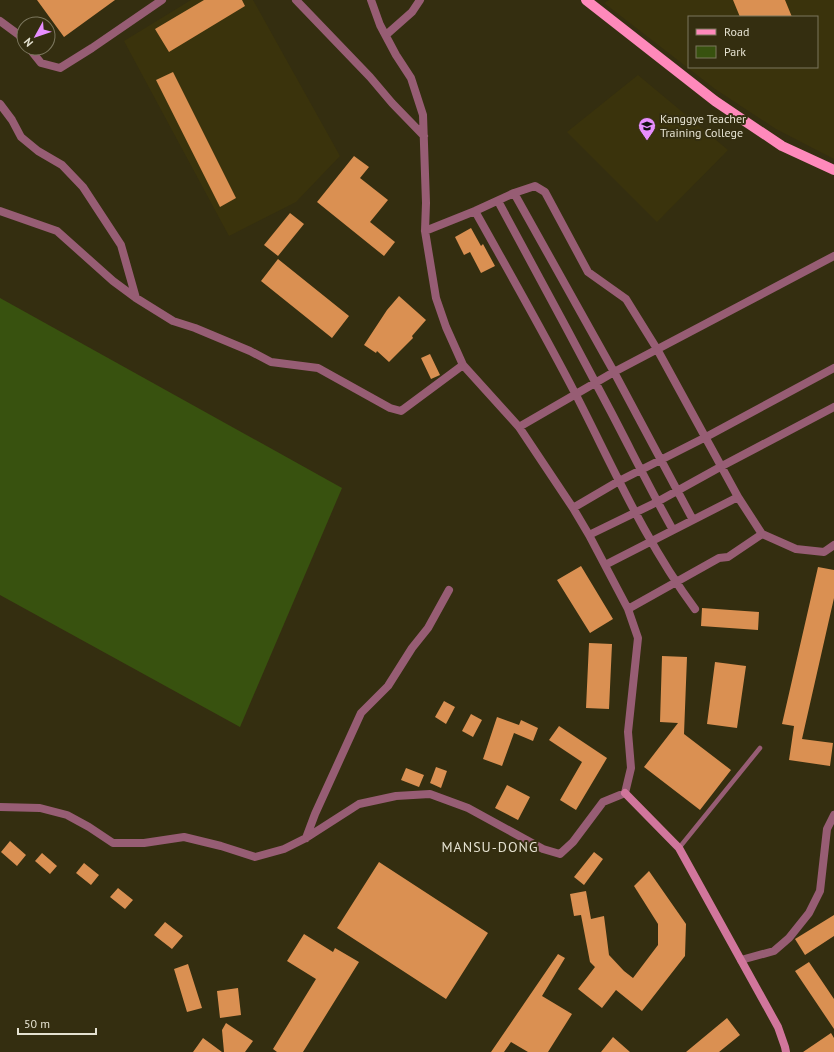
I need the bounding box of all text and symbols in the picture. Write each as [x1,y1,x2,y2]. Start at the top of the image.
north arrow [16,16,56,56]
legend [688,16,818,68]
text: Road [724,24,749,39]
text: N [21,35,36,50]
text: Park [724,44,746,59]
place label: Kanggye Teacher Training College [660,111,746,140]
school or university icon: Kanggye Teacher Training College [637,116,657,141]
district label: MANSU-DONG [441,838,539,856]
scale bar [18,1010,96,1036]
text: 50 m [24,1016,50,1031]

